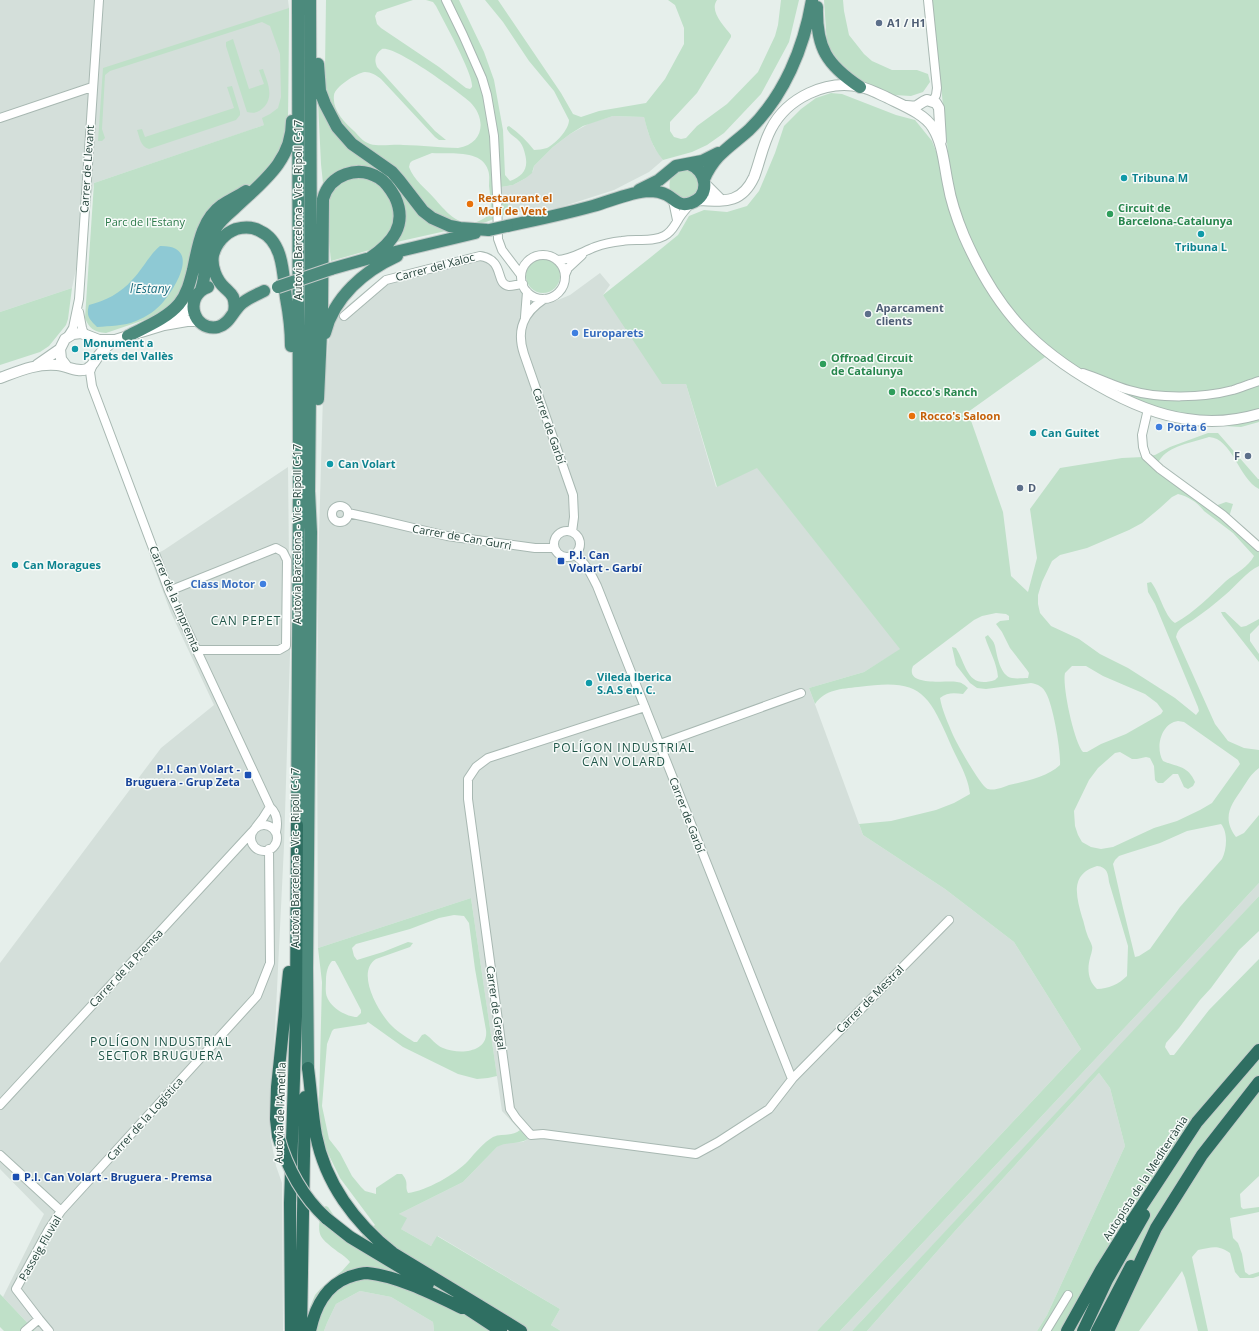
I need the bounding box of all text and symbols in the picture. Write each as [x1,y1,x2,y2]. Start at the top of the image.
place label: A1 / H1 [887,15,926,30]
marker: A1 / H1 [874,18,884,28]
street label: Autovia Barcelona - Vic - Ripoll C-17 [290,120,305,300]
street label: Carrer de Llevant [76,124,97,214]
place label: Tribuna M [1132,170,1188,185]
marker: Tribuna M [1119,173,1129,183]
place label: Restaurant el Molí de Vent [478,190,552,218]
marker: Restaurant el Molí de Vent [465,199,475,209]
place label: Circuit de Barcelona-Catalunya [1118,200,1233,228]
marker: Circuit de Barcelona-Catalunya [1105,209,1115,219]
park label: Parc de l'Estany [105,214,185,229]
marker: Tribuna L [1196,229,1206,239]
place label: Tribuna L [1175,239,1227,254]
street label: Carrer del Xaloc [394,249,476,284]
water label: l'Estany [130,280,172,297]
place label: Aparcament clients [876,300,944,328]
marker: Aparcament clients [863,309,873,319]
place label: Europarets [583,325,644,340]
marker: Europarets [570,328,580,338]
place label: Monument a Parets del Vallès [83,335,174,363]
marker: Monument a Parets del Vallès [70,344,80,354]
place label: Offroad Circuit de Catalunya [831,350,913,378]
marker: Offroad Circuit de Catalunya [818,359,828,369]
place label: Rocco's Ranch [900,384,977,399]
street label: Carrer de Garbí [529,386,570,466]
marker: Rocco's Ranch [887,387,897,397]
place label: Rocco's Saloon [920,408,1000,423]
marker: Rocco's Saloon [907,411,917,421]
place label: Porta 6 [1167,419,1206,434]
marker: Porta 6 [1154,422,1164,432]
place label: Can Guitet [1041,425,1100,440]
marker: Can Guitet [1028,428,1038,438]
street label: Autovia Barcelona - Vic - Ripoll C-17 [289,444,304,624]
place label: F [1234,448,1240,463]
marker: F [1243,451,1253,461]
place label: Can Volart [338,456,396,471]
marker: Can Volart [325,459,335,469]
place label: D [1028,480,1036,495]
marker: D [1015,483,1025,493]
street label: Carrer de Can Gurri [411,520,513,553]
street label: Carrer de la Impremta [146,543,205,654]
place label: P.I. Can Volart - Garbí [569,547,643,575]
marker: P.I. Can Volart - Garbí [556,556,566,566]
place label: Can Moragues [23,557,102,572]
marker: Can Moragues [10,560,20,570]
place label: Class Motor [190,576,255,591]
marker: Class Motor [258,579,268,589]
district label: CAN PEPET [211,612,281,629]
place label: Vileda Iberica S.A.S en. C. [597,669,672,697]
marker: Vileda Iberica S.A.S en. C. [584,678,594,688]
district label: POLÍGON INDUSTRIAL CAN VOLARD [553,739,695,770]
place label: P.I. Can Volart - Bruguera - Grup Zeta [125,761,240,789]
street label: Autovia Barcelona - Vic - Ripoll C-17 [287,768,302,948]
marker: P.I. Can Volart - Bruguera - Grup Zeta [243,770,253,780]
street label: Carrer de Garbí [666,775,709,855]
street label: Carrer de la Premsa [85,925,166,1010]
street label: Carrer de Mestral [833,962,907,1036]
street label: Carrer de Gregal [483,965,510,1051]
district label: POLÍGON INDUSTRIAL SECTOR BRUGUERA [90,1033,232,1064]
street label: Autovia de l'Ametlla [270,1062,289,1164]
street label: Carrer de la Logística [103,1074,186,1164]
street label: Autopista de la Mediterrània [1099,1112,1191,1243]
place label: P.I. Can Volart - Bruguera - Premsa [24,1169,212,1184]
marker: P.I. Can Volart - Bruguera - Premsa [11,1172,21,1182]
street label: Passeig Fluvial [15,1212,64,1283]

